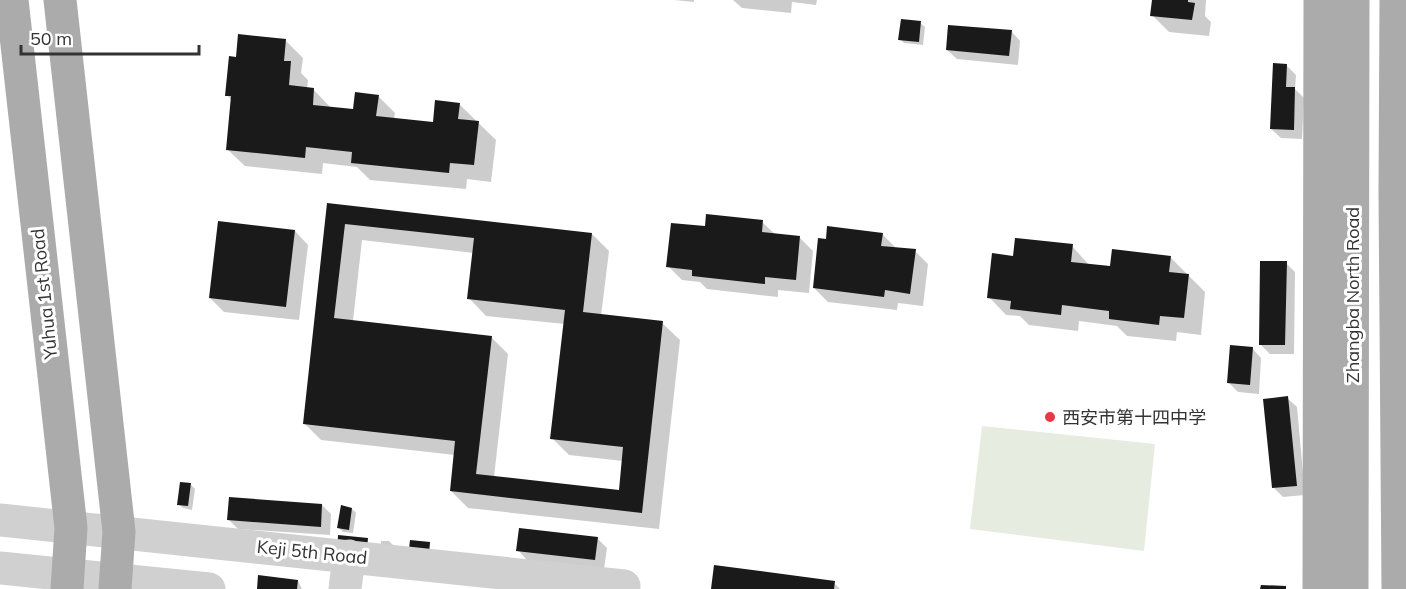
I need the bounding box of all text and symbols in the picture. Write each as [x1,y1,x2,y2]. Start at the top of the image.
scale bar [21,18,200,56]
text: 50 m [30,27,72,50]
street label: Zhangba North Road [1341,207,1364,383]
street label: Yuhua 1st Road [26,228,62,361]
place label: 西安市第十四中学 [1062,406,1206,429]
marker: 西安市第十四中学 [1043,410,1057,424]
street label: Keji 5th Road [256,535,368,569]

